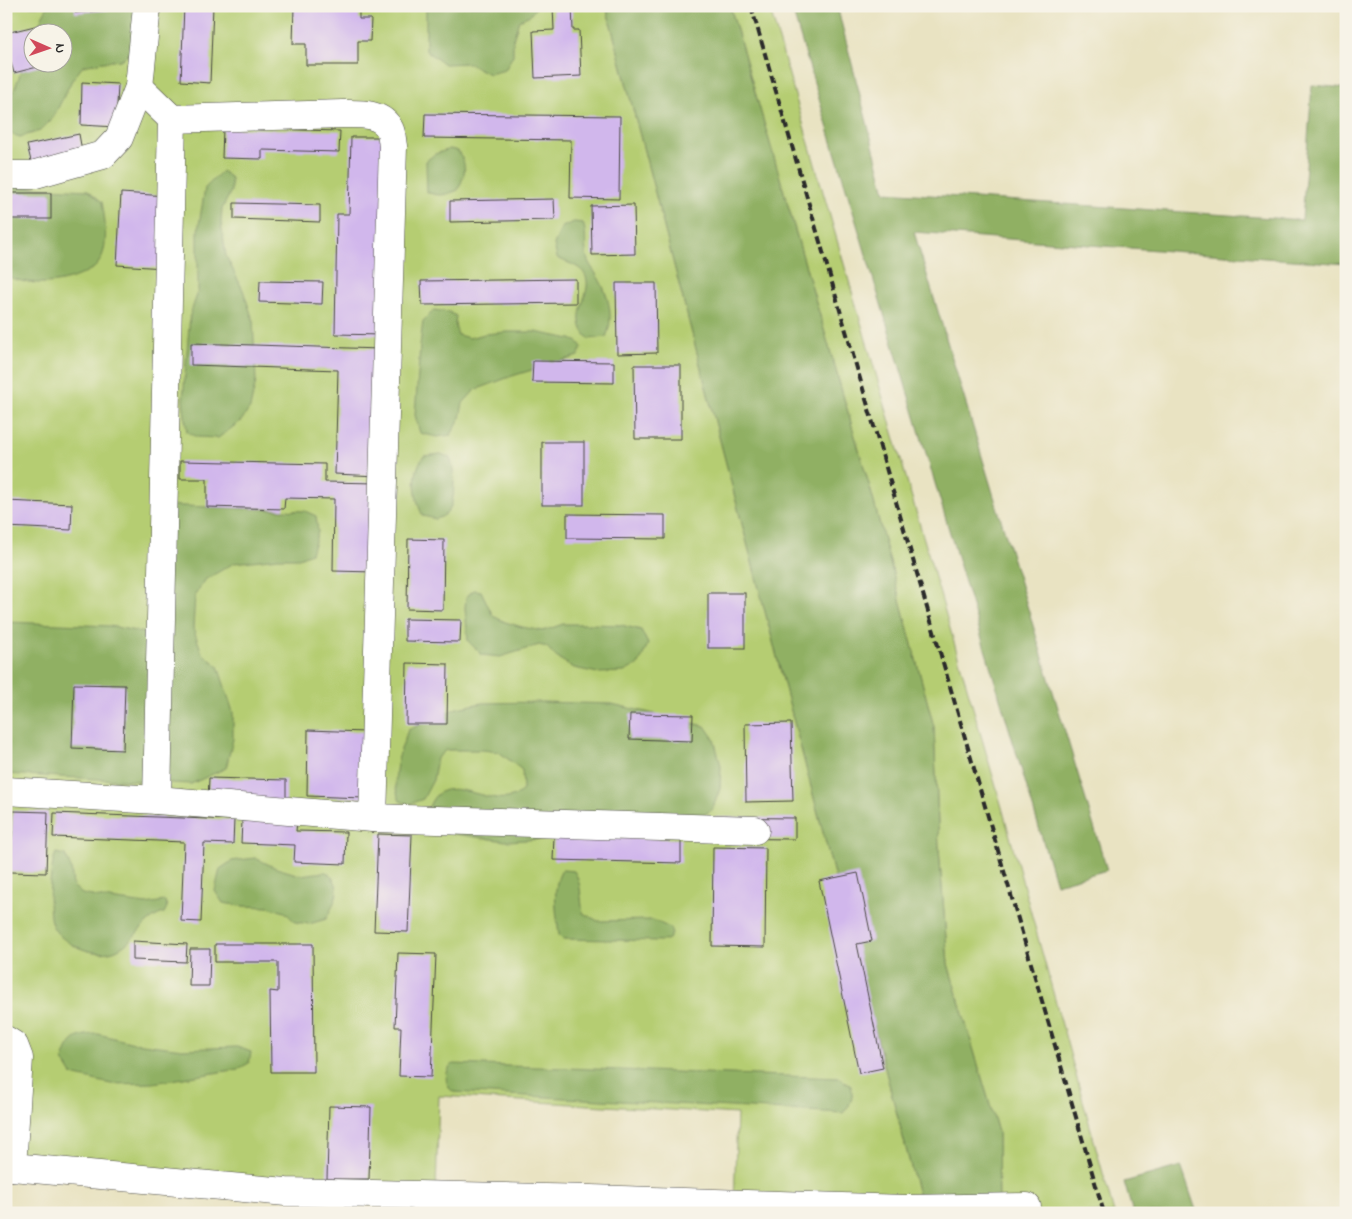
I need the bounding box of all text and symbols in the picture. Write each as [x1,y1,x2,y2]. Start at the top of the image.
north arrow [22,22,72,72]
text: N [49,43,70,53]

